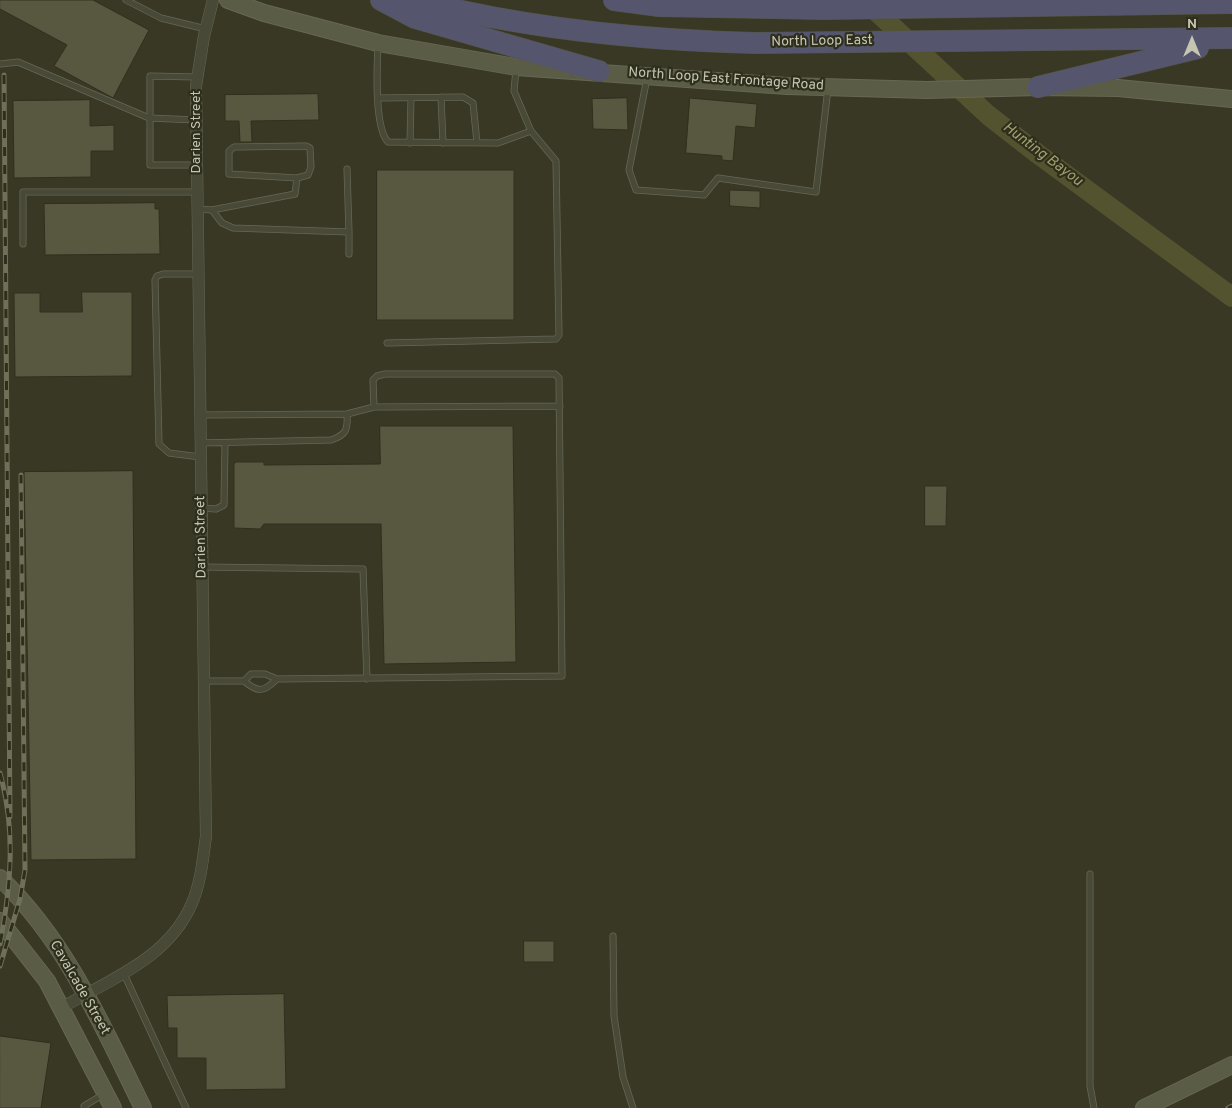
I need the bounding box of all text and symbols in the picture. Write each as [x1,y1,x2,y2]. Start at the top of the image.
north arrow [1167,15,1217,65]
text: N [1187,16,1197,33]
street label: North Loop East [771,33,873,51]
street label: North Loop East Frontage Road [628,65,824,95]
street label: Darien Street [189,90,205,174]
water label: Hunting Bayou [999,119,1085,191]
street label: Darien Street [193,495,211,579]
street label: Cavalcade Street [45,938,113,1038]

